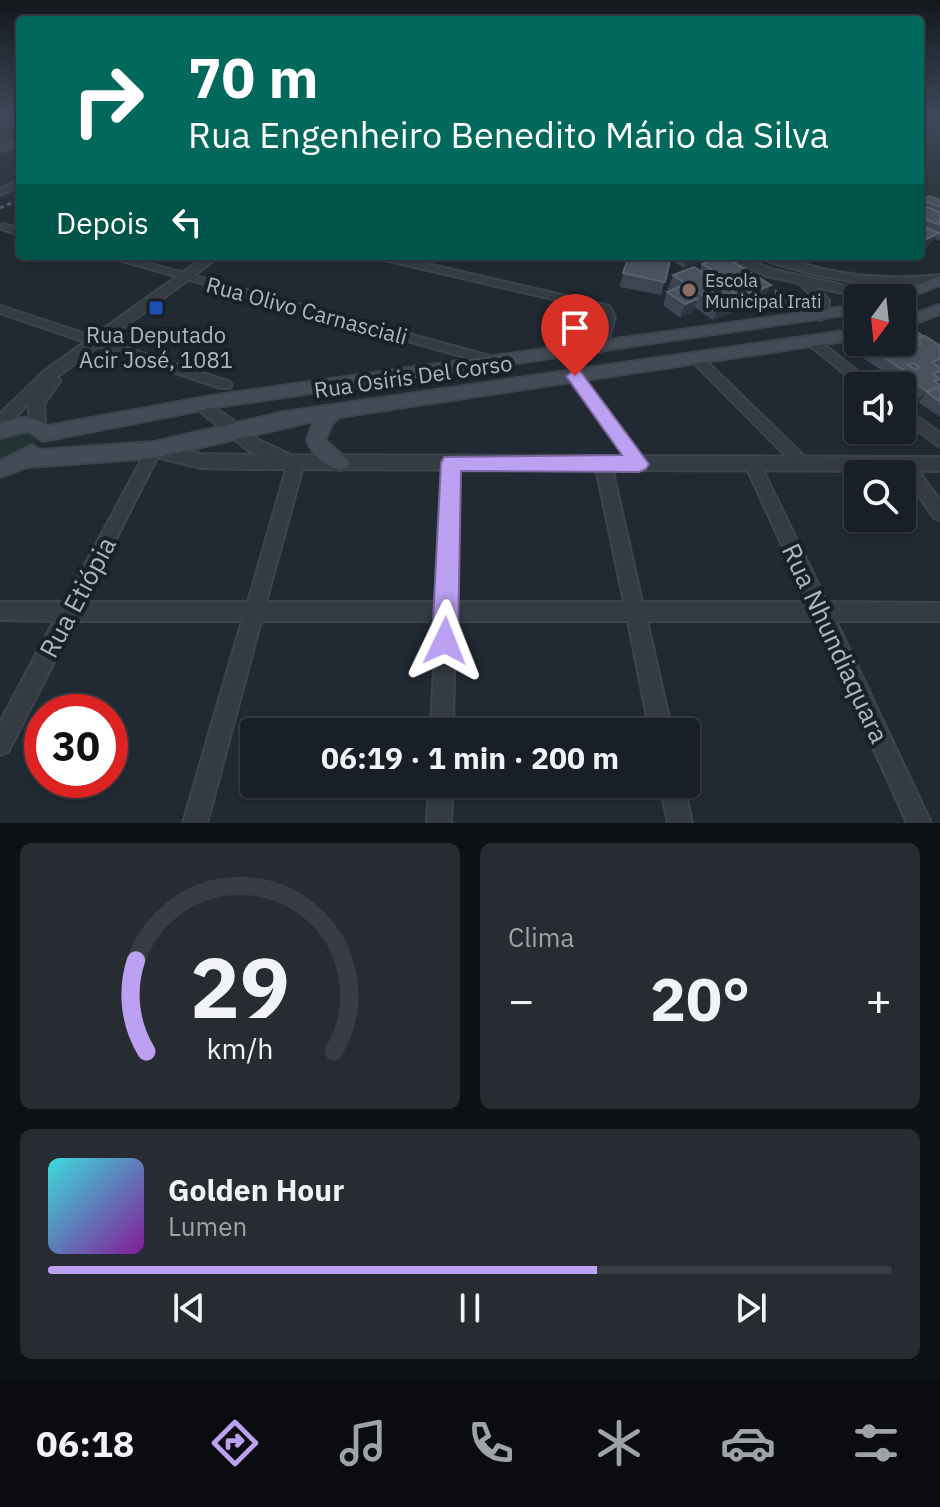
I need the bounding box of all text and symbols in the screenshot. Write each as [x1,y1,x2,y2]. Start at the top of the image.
text: 70 m [188,41,318,113]
icon: right [56,48,160,152]
text: Rua Engenheiro Benedito Mário da Silva [188,111,829,158]
icon: left [165,200,209,244]
text: Depois [56,203,149,242]
street label: Rua Olivo Carnasciali [203,269,411,351]
place label: Escola Municipal Irati [705,269,821,313]
marker: Escola Municipal Irati [680,281,698,299]
north arrow [844,284,916,356]
map controls [844,284,916,532]
pin [541,294,609,376]
marker: Rua Deputado Acir José, 1081 [147,299,165,317]
icon: arrive [553,306,597,350]
place label: Rua Deputado Acir José, 1081 [79,320,233,374]
street label: Rua Osíris Del Corso [312,348,514,404]
button: sound [844,372,916,444]
button: search [844,460,916,532]
street label: Rua Etiópia [31,531,123,663]
street label: Rua Nhundiaquara [775,538,897,748]
position arrow [403,599,487,683]
speed limit sign: 30 [24,694,128,798]
text: 06:19 · 1 min · 200 m [321,738,619,777]
text: Clima [508,920,574,954]
text: 29 [190,933,290,1041]
text: 20° [650,959,750,1038]
text: − [508,971,534,1028]
text: + [866,971,892,1028]
text: km/h [206,1030,274,1067]
text: Golden Hour [168,1170,344,1209]
text: Lumen [168,1209,247,1243]
icon: previous [167,1286,211,1330]
icon: pause [448,1286,492,1330]
icon: next [729,1286,773,1330]
icon: directions [207,1415,263,1471]
icon: music [335,1415,391,1471]
icon: phone [463,1415,519,1471]
icon: climate [591,1415,647,1471]
icon: car [720,1415,776,1471]
icon: filters [848,1415,904,1471]
text: 06:18 [36,1420,134,1467]

